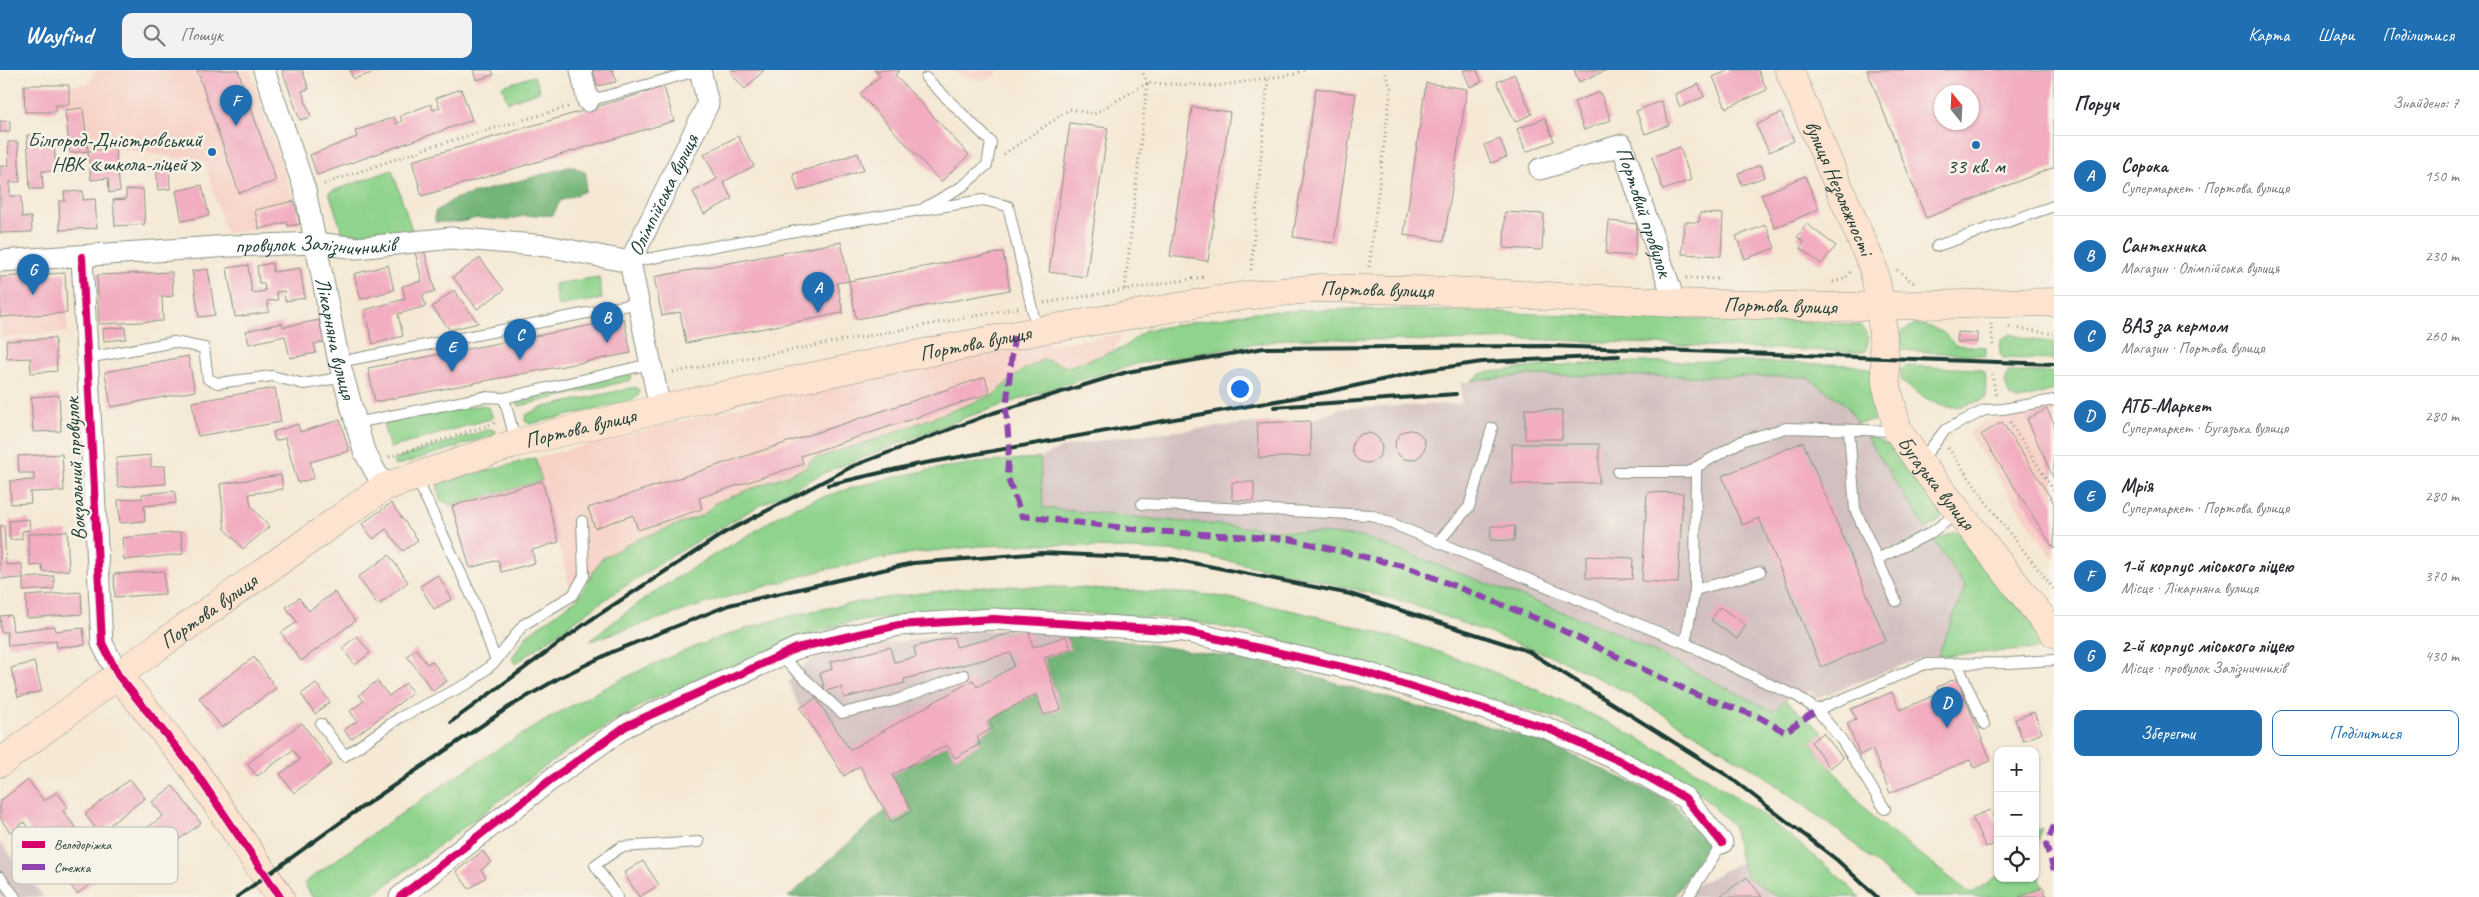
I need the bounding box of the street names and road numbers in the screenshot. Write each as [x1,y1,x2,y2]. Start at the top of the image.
street label: вулиця Незалежності [1799,116,1881,262]
street label: Олімпійська вулиця [622,128,705,260]
street label: Портовий провулок [1611,144,1679,283]
street label: провулок Залізничників [234,230,402,262]
street label: Лікарняна вулиця [310,275,362,404]
street label: Портова вулиця [1320,275,1435,304]
street label: Портова вулиця [1723,291,1839,320]
street label: Портова вулиця [917,319,1035,367]
street label: Вокзальний провулок [58,394,92,541]
street label: Портова вулиця [522,402,640,453]
street label: Бугазька вулиця [1892,431,1982,536]
street label: Портова вулиця [155,567,264,654]

